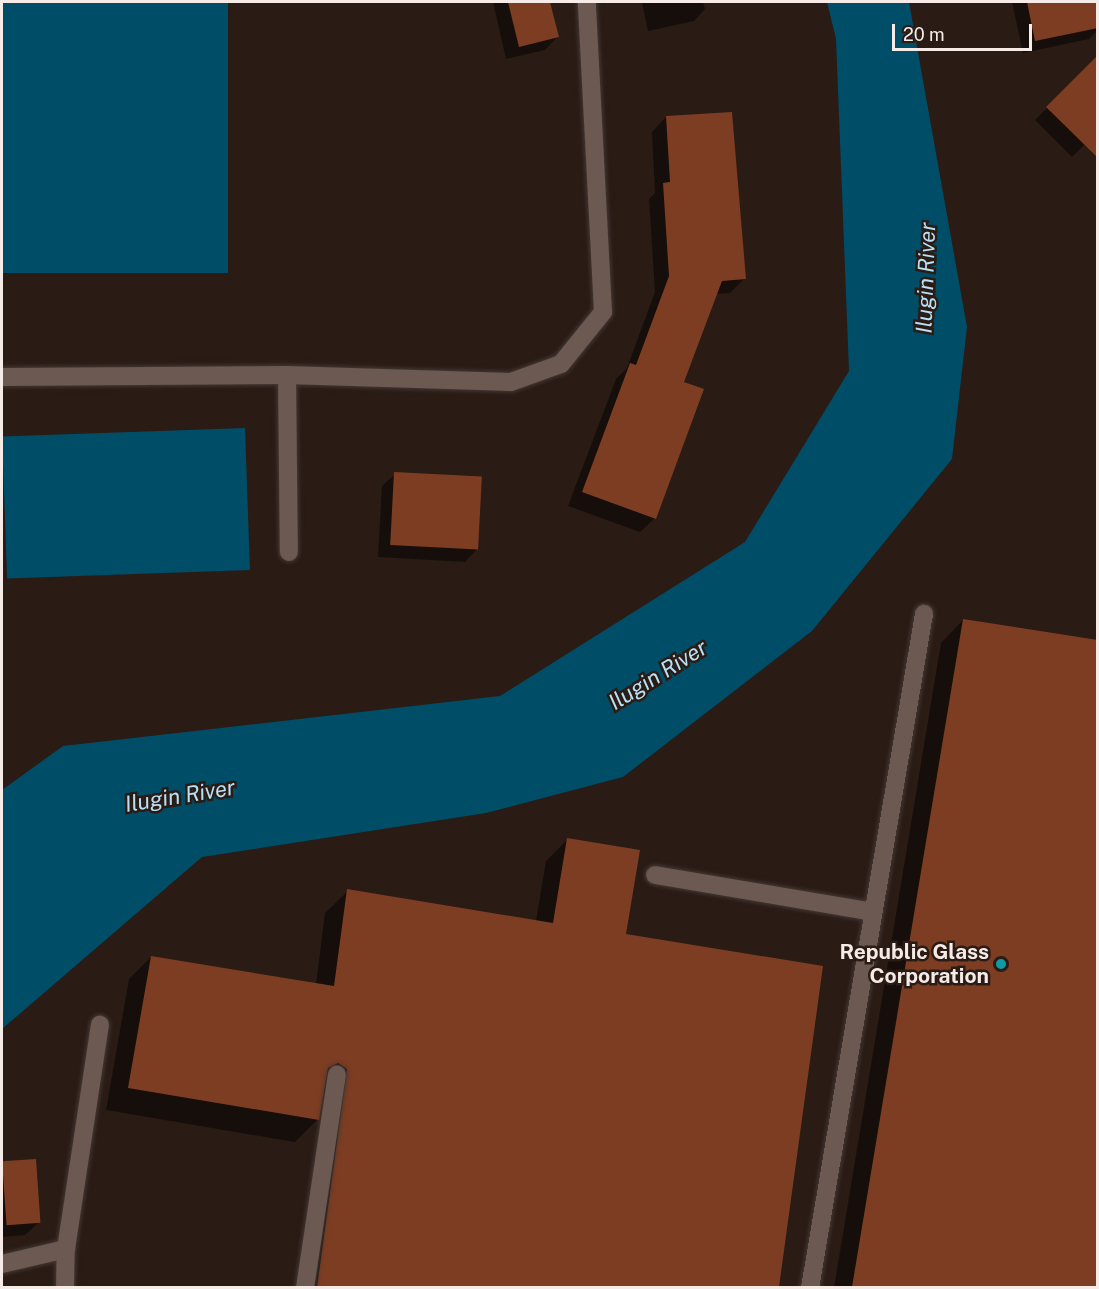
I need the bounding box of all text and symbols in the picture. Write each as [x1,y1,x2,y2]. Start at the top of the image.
scale bar [895,12,1034,50]
text: 20 m [903,24,945,45]
water label: Ilugin River [911,222,941,334]
water label: Ilugin River [604,634,712,716]
water label: Ilugin River [123,774,237,818]
place label: Republic Glass Corporation [839,939,989,989]
marker: Republic Glass Corporation [994,957,1008,971]

